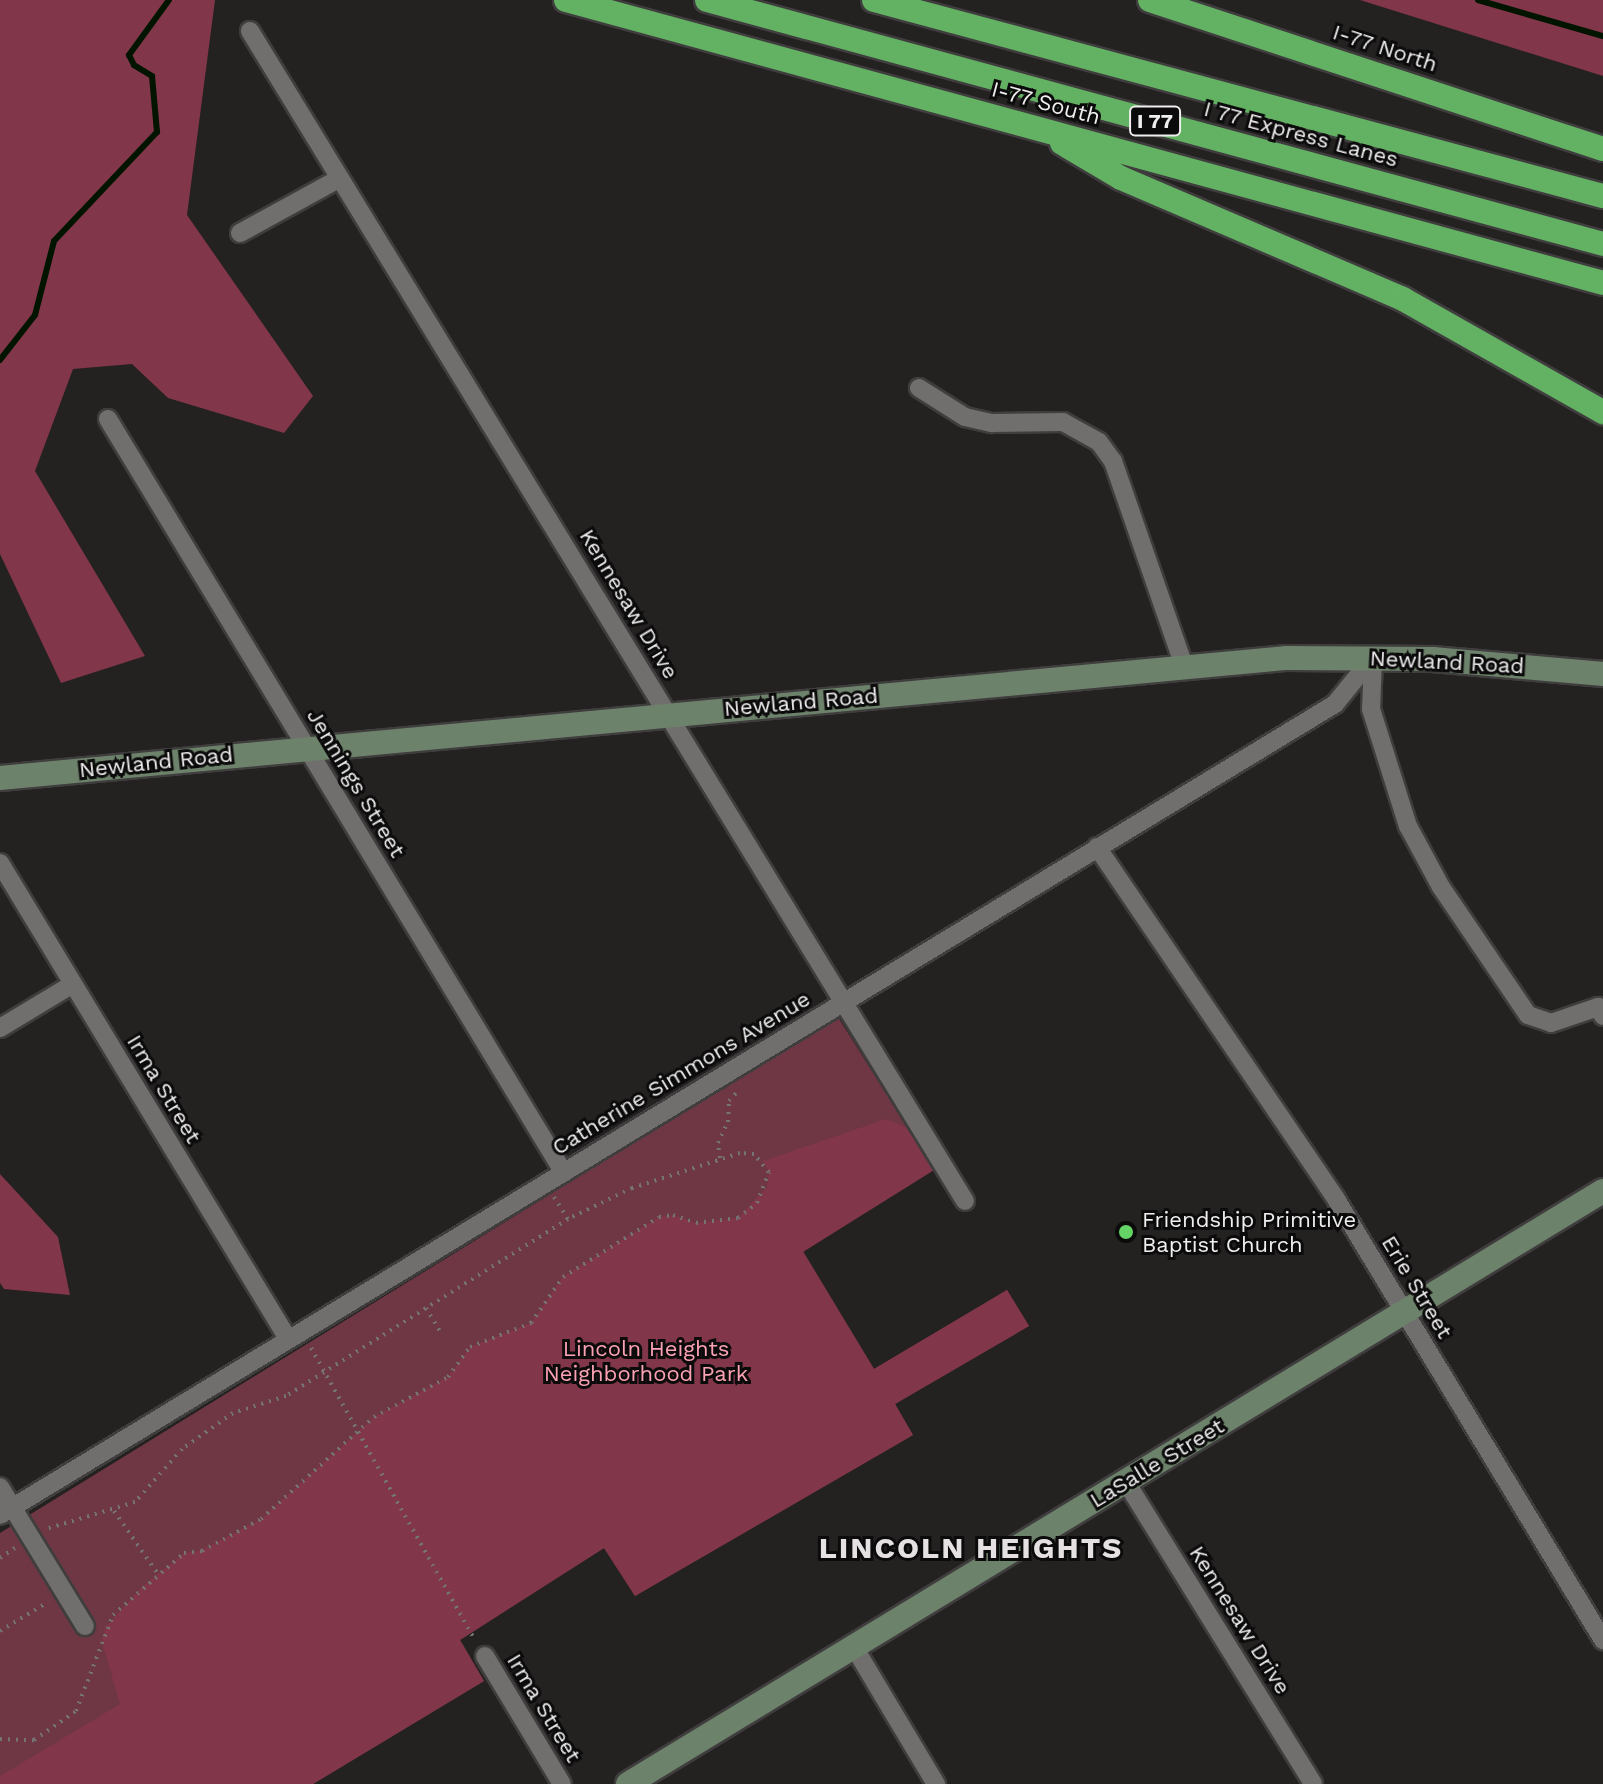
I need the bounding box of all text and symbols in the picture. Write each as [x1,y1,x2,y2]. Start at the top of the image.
street label: I-77 North [1329,19,1441,77]
street label: I-77 South [988,76,1104,130]
street label: I 77 Express Lanes [1200,95,1402,173]
road number: I 77 [1127,105,1183,137]
street label: Kennesaw Drive [574,524,684,684]
street label: Newland Road [1369,645,1525,679]
street label: Newland Road [723,682,879,722]
street label: Jennings Street [301,704,411,862]
street label: Newland Road [78,741,234,783]
street label: Catherine Simmons Avenue [547,985,815,1161]
street label: Irma Street [121,1030,207,1148]
place label: Friendship Primitive Baptist Church [1142,1206,1356,1258]
marker: Friendship Primitive Baptist Church [1117,1223,1135,1241]
street label: Erie Street [1376,1231,1458,1343]
park label: Lincoln Heights Neighborhood Park [544,1335,748,1386]
street label: LaSalle Street [1085,1413,1229,1513]
district label: LINCOLN HEIGHTS [819,1530,1123,1566]
street label: Kennesaw Drive [1184,1541,1296,1699]
street label: Irma Street [501,1649,587,1767]

